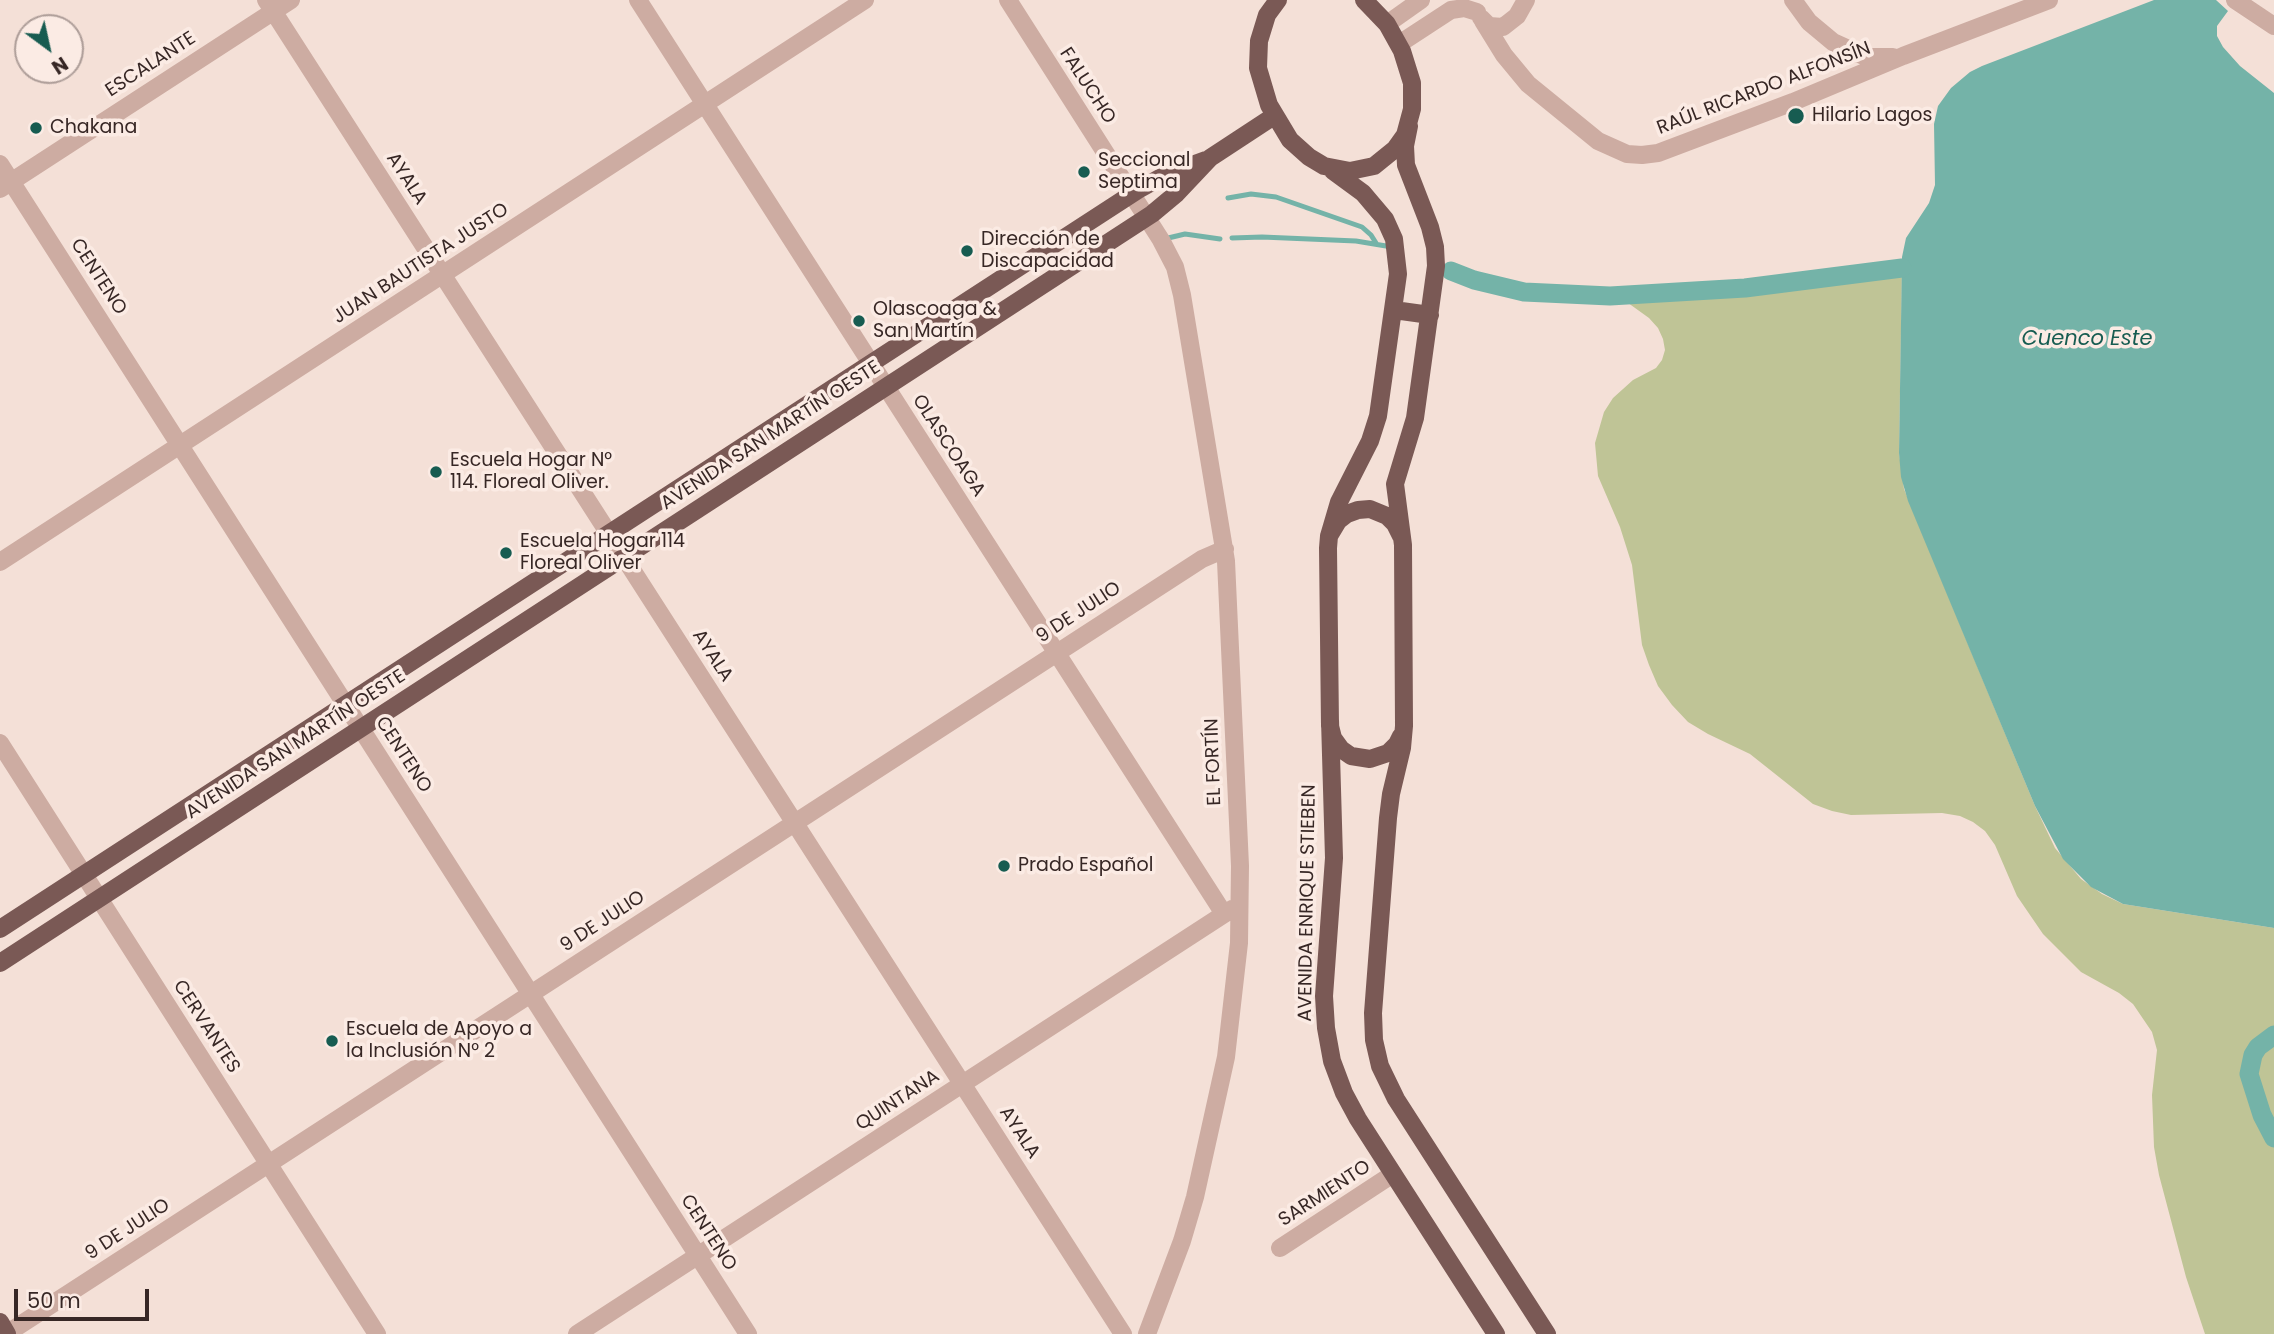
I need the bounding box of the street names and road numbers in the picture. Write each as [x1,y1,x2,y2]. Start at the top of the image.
street label: ESCALANTE [102,27,200,103]
street label: RAÚL RICARDO ALFONSÍN [1654,38,1874,140]
street label: FALUCHO [1054,44,1120,128]
street label: AYALA [381,149,431,209]
street label: JUAN BAUTISTA JUSTO [329,199,513,329]
street label: CENTENO [65,235,131,319]
street label: AVENIDA SAN MARTÍN OESTE [657,356,885,516]
street label: OLASCOAGA [907,391,989,501]
street label: 9 DE JULIO [1033,577,1125,649]
street label: AYALA [687,626,737,686]
street label: AVENIDA SAN MARTÍN OESTE [182,665,410,825]
street label: CENTENO [370,713,436,797]
street label: EL FORTÍN [1201,718,1227,806]
street label: AVENIDA ENRIQUE STIEBEN [1295,784,1321,1022]
street label: 9 DE JULIO [557,886,649,958]
street label: CERVANTES [168,976,244,1078]
street label: QUINTANA [852,1066,944,1136]
street label: AYALA [994,1103,1044,1163]
street label: SARMIENTO [1275,1156,1375,1232]
street label: CENTENO [675,1191,741,1275]
street label: 9 DE JULIO [82,1194,174,1266]

